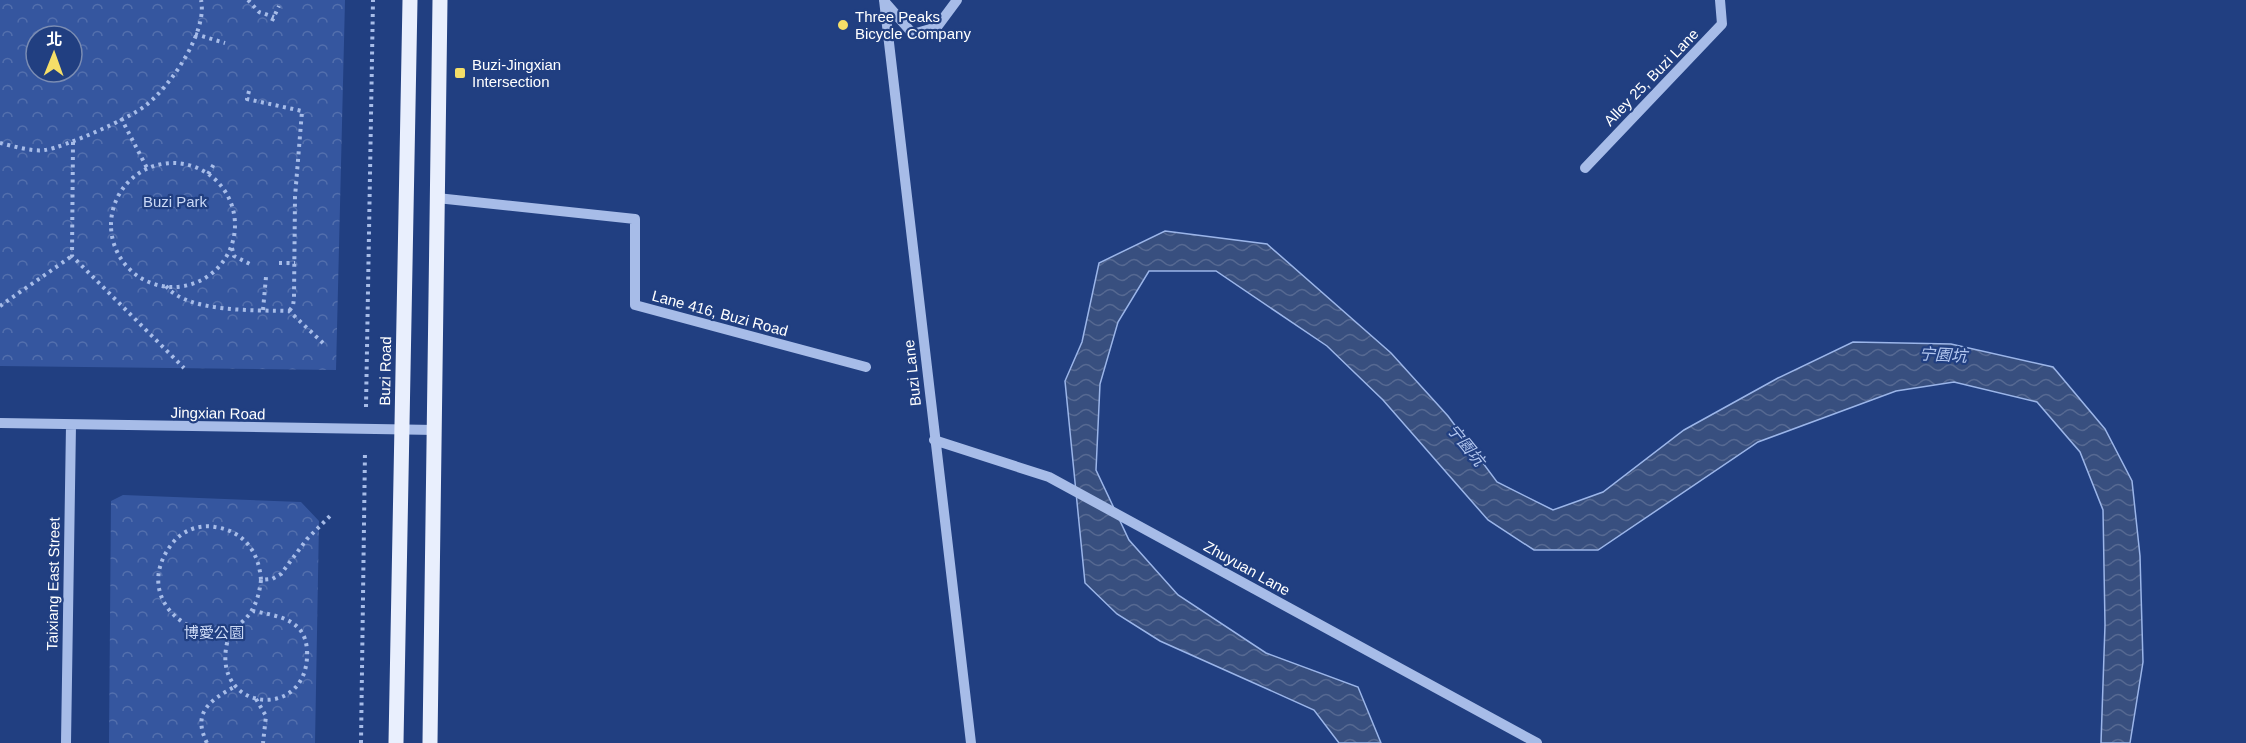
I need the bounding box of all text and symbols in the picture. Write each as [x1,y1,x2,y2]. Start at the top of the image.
place label: Three Peaks Bicycle Company [855,8,971,42]
marker: Three Peaks Bicycle Company [836,18,850,32]
north arrow [24,24,84,84]
street label: Alley 25, Buzi Lane [1600,25,1702,129]
text: 北 [46,31,62,48]
place label: Buzi-Jingxian Intersection [472,56,561,90]
marker: Buzi-Jingxian Intersection [453,66,467,80]
park label: Buzi Park [143,193,208,210]
street label: Lane 416, Buzi Road [650,287,790,339]
street label: Buzi Road [376,336,394,406]
street label: Buzi Lane [900,339,924,407]
water label: 宁園坑 [1919,345,1969,365]
street label: Jingxian Road [170,404,266,422]
water label: 宁園坑 [1444,421,1489,471]
street label: Taixiang East Street [43,516,63,651]
street label: Zhuyuan Lane [1201,537,1293,599]
park label: 博愛公園 [184,624,244,641]

